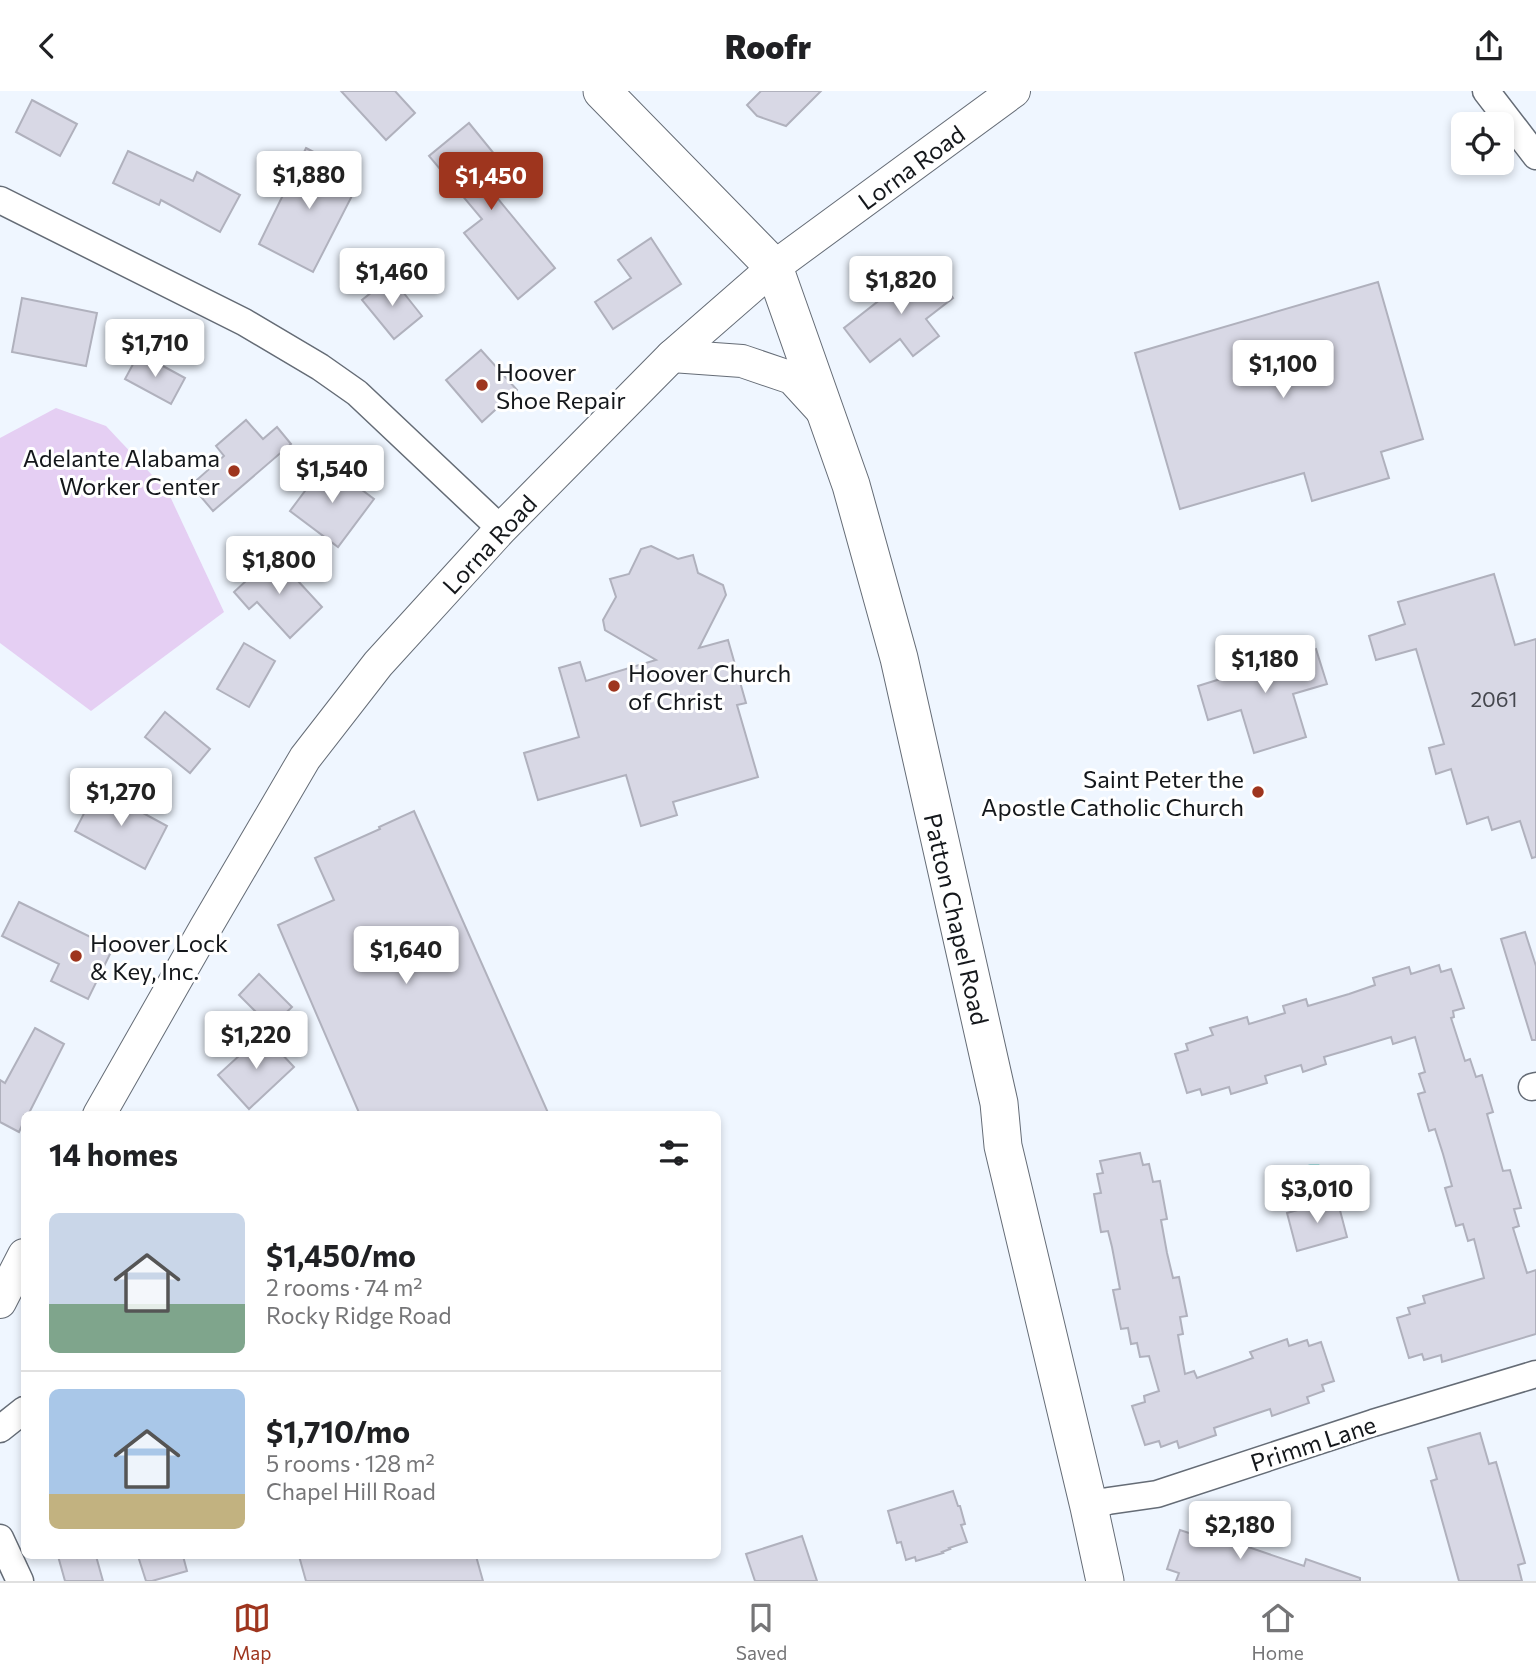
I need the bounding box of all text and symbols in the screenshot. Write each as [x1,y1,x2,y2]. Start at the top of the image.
text: Roofr [725,26,811,66]
icon: back [28,27,66,65]
icon: share [1470,27,1508,65]
map controls [1451,112,1514,175]
button: locate [1451,112,1514,175]
street label: Lorna Road [852,119,970,215]
pin: $1,880 [252,151,366,211]
pin: $1,450 [434,152,548,212]
text: $1,880 [273,160,345,188]
text: $1,450 [455,161,527,189]
pin: $1,460 [335,249,449,308]
text: $1,460 [356,257,428,285]
pin: $1,820 [844,257,958,316]
text: $1,820 [865,265,937,293]
pin: $1,710 [98,320,212,379]
text: $1,710 [121,328,189,356]
pin: $1,100 [1226,341,1340,400]
text: $1,100 [1249,349,1317,377]
place label: Hoover Shoe Repair [496,357,626,414]
marker: Hoover Shoe Repair [474,377,490,393]
place label: Adelante Alabama Worker Center [23,443,220,500]
pin: $1,540 [275,445,389,505]
text: $1,540 [296,454,368,482]
marker: Adelante Alabama Worker Center [226,463,242,479]
street label: Lorna Road [436,489,542,599]
pin: $1,800 [222,537,336,596]
text: $1,800 [242,545,316,573]
pin: $1,180 [1208,635,1322,695]
text: $1,180 [1231,644,1299,672]
place label: Hoover Church of Christ [628,658,791,715]
marker: Hoover Church of Christ [606,678,622,694]
house number: 2061 [1470,686,1518,711]
place label: Saint Peter the Apostle Catholic Church [981,764,1244,821]
pin: $1,270 [64,769,178,828]
text: $1,270 [86,777,156,805]
marker: Saint Peter the Apostle Catholic Church [1250,784,1266,800]
street label: Patton Chapel Road [919,810,995,1028]
pin: $1,640 [349,927,463,986]
place label: Hoover Lock & Key, Inc. [90,928,228,985]
text: $1,640 [370,935,442,963]
marker: Hoover Lock & Key, Inc. [68,948,84,964]
pin: $1,220 [199,1011,313,1071]
text: $1,220 [221,1020,291,1048]
icon: filters [655,1134,693,1172]
text: 14 homes [49,1135,178,1172]
pin: $3,010 [1260,1165,1374,1225]
text: $3,010 [1281,1174,1353,1202]
text: $1,450/mo [266,1236,416,1273]
icon: home [105,1241,189,1325]
text: 2 rooms · 74 m² [266,1273,422,1301]
text: Rocky Ridge Road [266,1301,452,1329]
street label: Primm Lane [1247,1409,1379,1477]
text: $1,710/mo [266,1412,410,1449]
icon: home [105,1417,189,1501]
text: 5 rooms · 128 m² [266,1449,435,1477]
text: Chapel Hill Road [266,1477,436,1505]
pin: $2,180 [1183,1501,1297,1561]
text: $2,180 [1205,1510,1275,1538]
tab: Map [232,1599,271,1664]
tab: Saved [736,1599,787,1664]
tab: Home [1252,1599,1304,1664]

